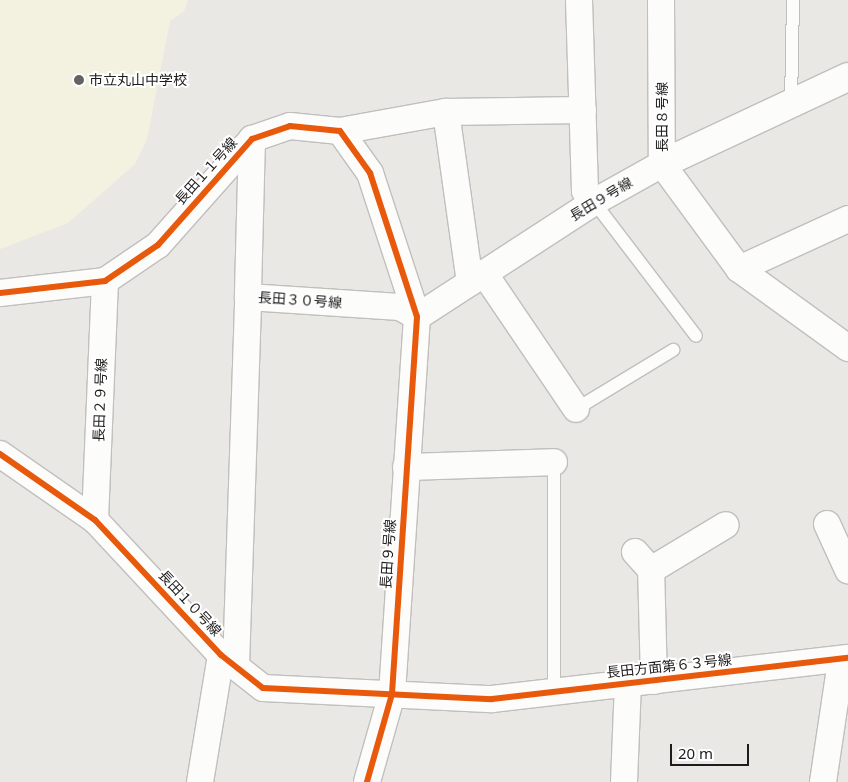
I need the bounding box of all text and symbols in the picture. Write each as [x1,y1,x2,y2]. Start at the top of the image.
place label: 市立丸山中学校 [89,72,187,88]
marker: 市立丸山中学校 [73,74,85,86]
street label: 長田８号線 [654,82,670,152]
street label: 長田１１号線 [172,134,240,208]
street label: 長田９号線 [567,174,635,224]
street label: 長田３０号線 [258,289,342,311]
street label: 長田２９号線 [90,358,110,442]
street label: 長田９号線 [377,518,399,590]
street label: 長田１０号線 [155,567,225,639]
street label: 長田方面第６３号線 [605,651,733,681]
scale bar [673,734,752,766]
text: 20 m [678,743,713,763]

